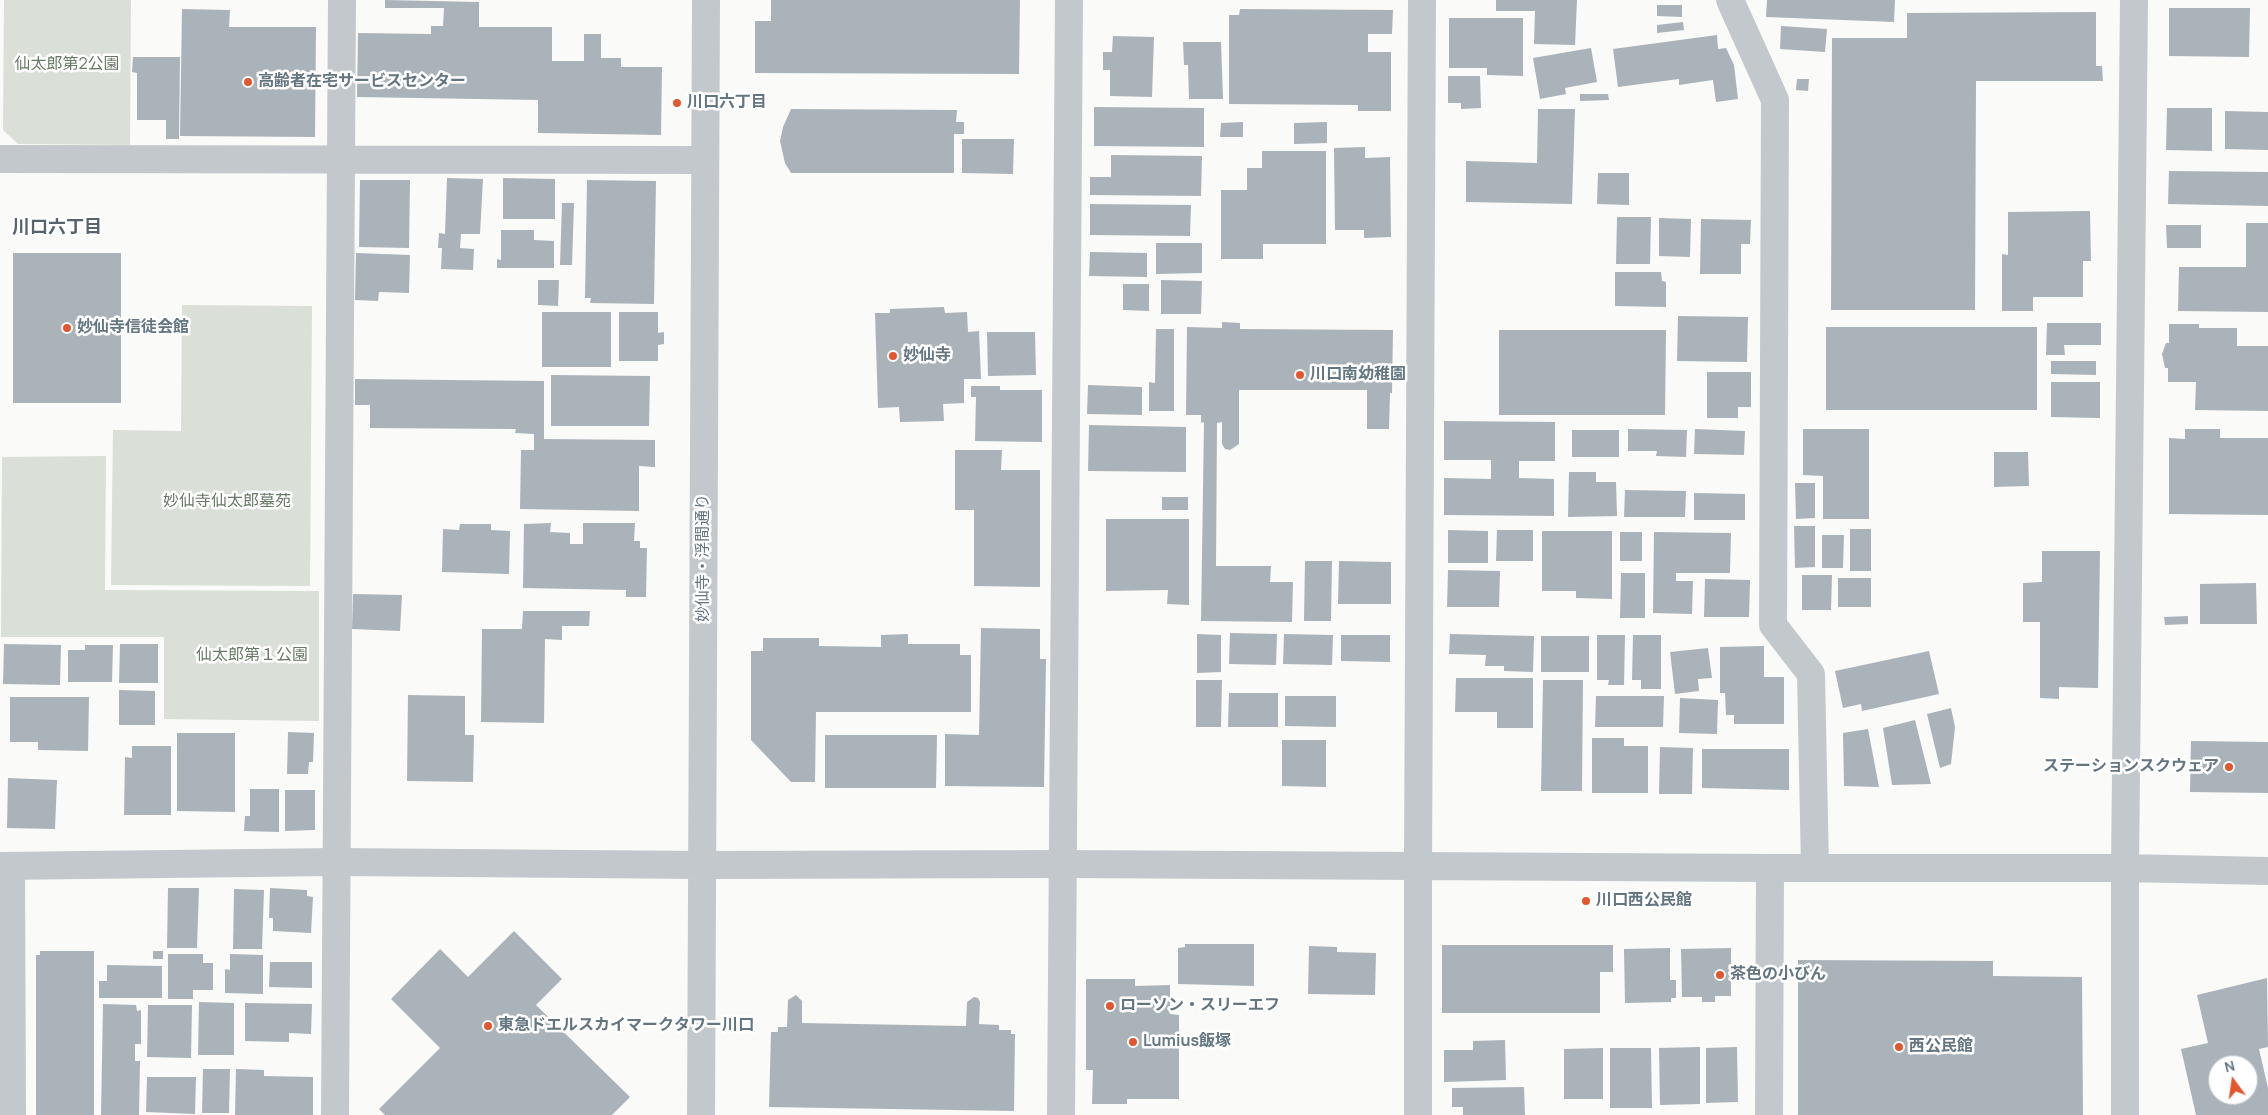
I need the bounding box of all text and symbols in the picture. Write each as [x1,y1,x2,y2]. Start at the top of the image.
park label: 仙太郎第2公園 [14,55,120,75]
place label: 高齢者在宅サービスセンター [258,72,466,92]
marker: 高齢者在宅サービスセンター [242,76,254,88]
place label: 川口六丁目 [687,93,767,113]
marker: 川口六丁目 [671,97,683,109]
district label: 川口六丁目 [12,217,102,239]
place label: 妙仙寺信徒会館 [77,318,189,338]
marker: 妙仙寺信徒会館 [61,322,73,334]
place label: 妙仙寺 [903,346,951,366]
marker: 妙仙寺 [887,350,899,362]
place label: 川口南幼稚園 [1310,365,1406,385]
marker: 川口南幼稚園 [1294,369,1306,381]
park label: 妙仙寺仙太郎墓苑 [163,492,291,512]
street label: 妙仙寺・浮間通り [694,494,714,622]
park label: 仙太郎第１公園 [196,646,308,666]
place label: ステーションスクウェア [2043,757,2219,777]
marker: ステーションスクウェア [2223,761,2235,773]
place label: 川口西公民館 [1596,891,1692,911]
marker: 川口西公民館 [1580,895,1592,907]
place label: 茶色の小びん [1730,965,1826,985]
marker: 茶色の小びん [1714,969,1726,981]
place label: ローソン・スリーエフ [1120,996,1280,1016]
marker: ローソン・スリーエフ [1104,1000,1116,1012]
place label: 東急ドエルスカイマークタワー川口 [498,1016,754,1036]
marker: 東急ドエルスカイマークタワー川口 [482,1020,494,1032]
place label: Lumius飯塚 [1143,1032,1231,1052]
marker: Lumius飯塚 [1127,1036,1139,1048]
place label: 西公民館 [1909,1037,1973,1057]
marker: 西公民館 [1893,1041,1905,1053]
north arrow [2208,1055,2258,1105]
text: N [2222,1055,2237,1076]

